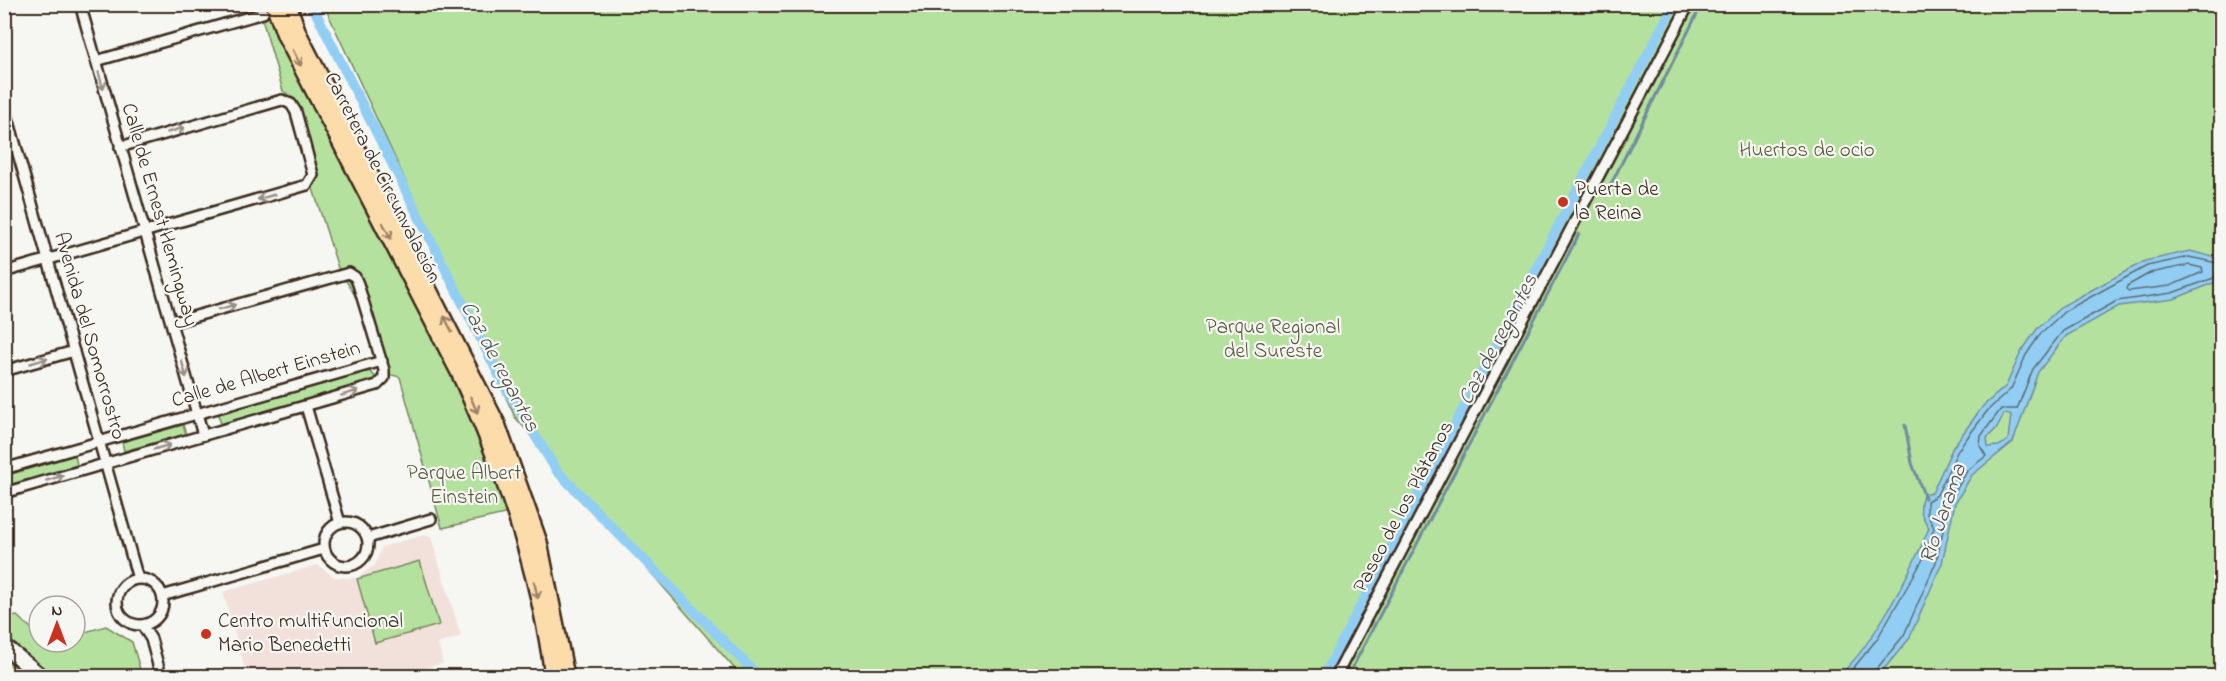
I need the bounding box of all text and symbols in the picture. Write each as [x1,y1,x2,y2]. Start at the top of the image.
one-way arrow [292,49,303,67]
street label: Carretera de Circunvalación [316,67,448,289]
one-way arrow [96,71,108,90]
street label: Calle de Ernest Hemingway [111,100,205,331]
one-way arrow [166,124,185,135]
park label: Huertos de ocio [1739,136,1875,166]
place label: Puerta de la Reina [1575,175,1659,229]
one-way arrow [257,192,276,203]
marker: Puerta de la Reina [1556,195,1570,209]
one-way arrow [381,222,393,240]
street label: Avenida del Somorrostro [45,229,133,443]
water label: Caz de regantes [1451,268,1547,411]
water label: Caz de regantes [451,296,547,439]
one-way arrow [217,300,236,312]
park label: Parque Regional del Sureste [1206,313,1340,367]
one-way arrow [442,316,453,334]
street label: Calle de Albert Einstein [168,334,364,416]
one-way arrow [30,355,49,366]
one-way arrow [179,359,190,378]
one-way arrow [340,387,359,398]
one-way arrow [469,396,481,414]
street label: Paseo de los Plátanos [1346,416,1462,598]
one-way arrow [152,441,171,452]
park label: Parque Albert Einstein [407,459,521,513]
water label: Río Jarama [1912,459,1976,568]
one-way arrow [45,472,64,483]
one-way arrow [531,580,543,599]
north arrow [27,594,87,654]
text: N [52,599,63,623]
place label: Centro multifuncional Mario Benedetti [218,607,403,661]
marker: Centro multifuncional Mario Benedetti [199,627,213,641]

